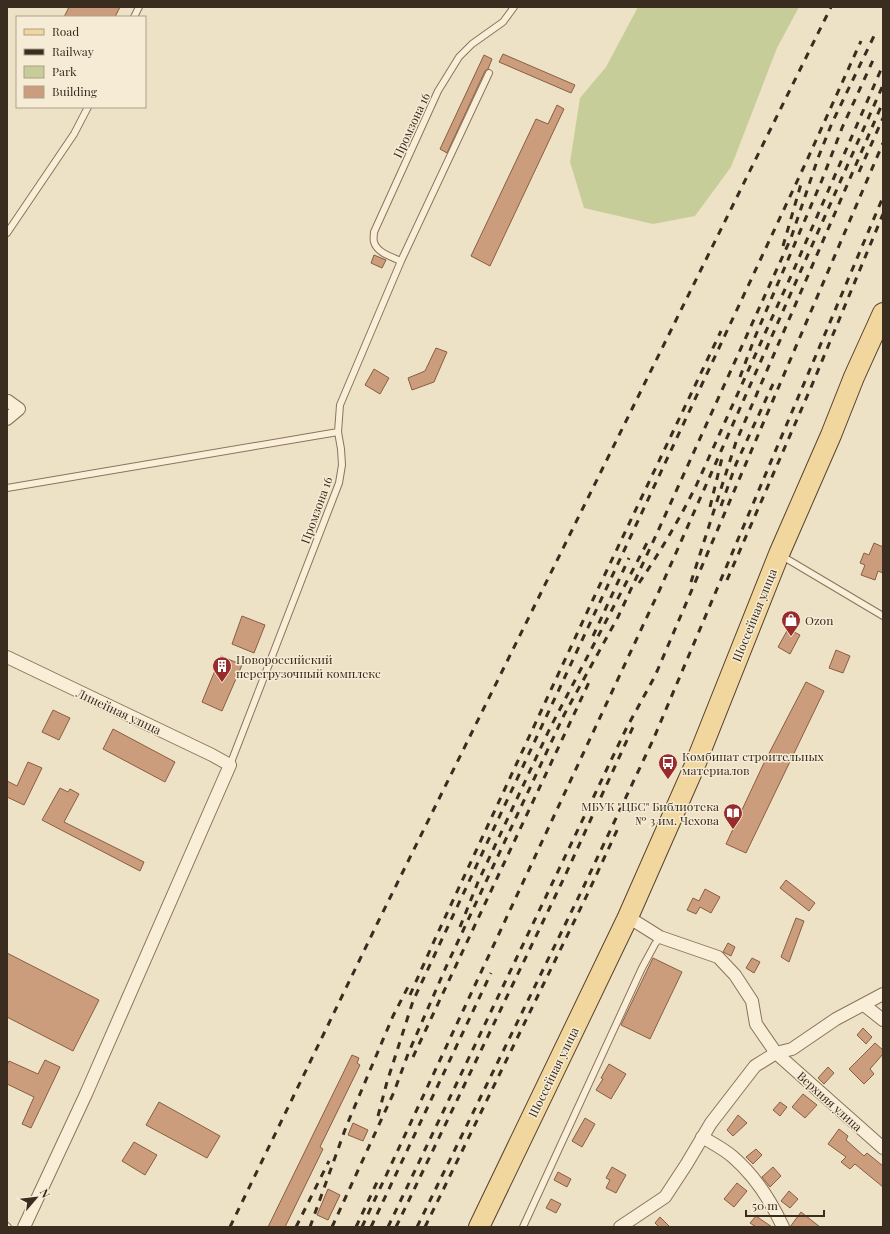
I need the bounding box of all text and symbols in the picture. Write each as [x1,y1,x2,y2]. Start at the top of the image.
legend [16,16,146,108]
text: Road [52,23,79,39]
text: Railway [52,43,94,59]
text: Park [52,63,77,79]
text: Building [52,83,98,99]
street label: Промзона 16 [389,90,433,160]
street label: Промзона 16 [296,474,336,546]
street label: Шоссейная улица [728,566,780,664]
shop icon: Ozon [780,609,802,637]
place label: Ozon [805,612,833,628]
place label: Новороссийский перегрузочный комплекс [236,651,381,681]
building icon: Новороссийский перегрузочный комплекс [211,655,233,683]
street label: Линейная улица [73,684,164,738]
place label: Комбинат строительных материалов [682,748,825,778]
bus stop icon: Комбинат строительных материалов [657,752,679,780]
place label: МБУК "ЦБС" Библиотека № 3 им. Чехова [581,798,719,828]
library icon: МБУК "ЦБС" Библиотека № 3 им. Чехова [722,802,744,830]
street label: Шоссейная улица [524,1024,582,1120]
street label: Верхняя улица [794,1068,866,1134]
north arrow [16,1178,56,1218]
text: N [37,1186,54,1200]
scale bar [746,1192,824,1218]
text: 50 m [752,1197,778,1213]

